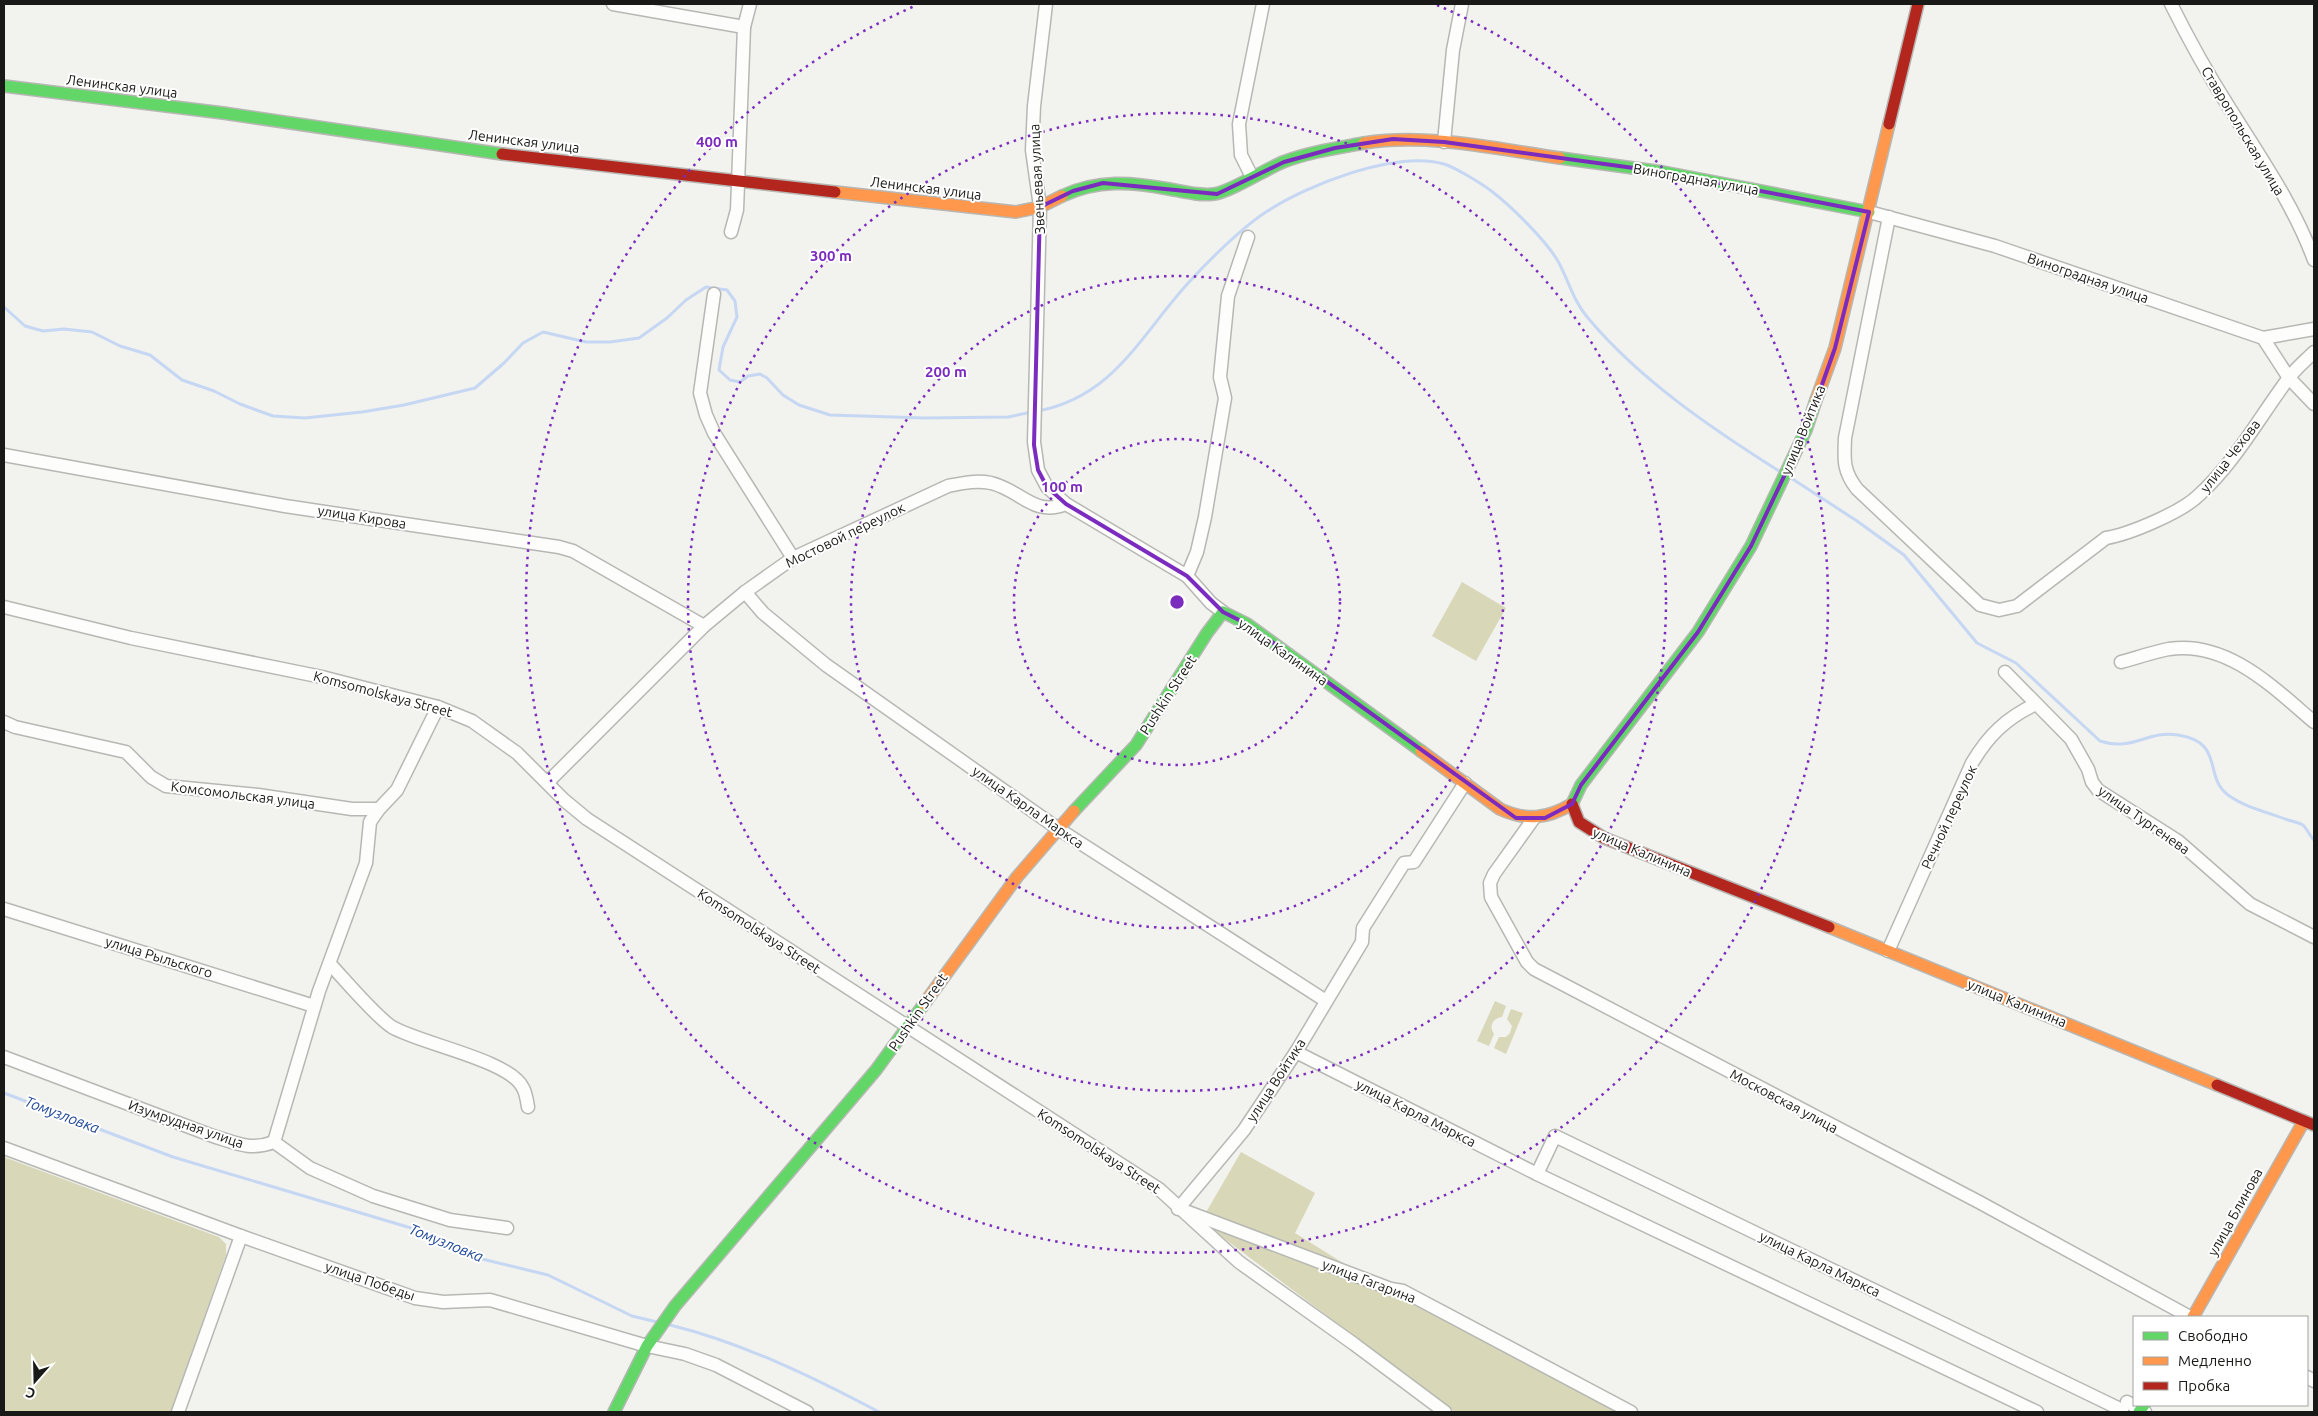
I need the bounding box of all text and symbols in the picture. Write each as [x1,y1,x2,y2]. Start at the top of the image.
street label: Ставропольская улица [2198,64,2288,198]
street label: Ленинская улица [65,71,179,101]
street label: Звеньевая улица [1026,123,1048,235]
street label: Ленинская улица [467,126,581,156]
text: 400 m [696,133,738,150]
street label: Виноградная улица [1632,160,1760,198]
street label: Ленинская улица [869,173,983,203]
text: 300 m [810,247,852,264]
street label: Виноградная улица [2025,250,2151,306]
text: 200 m [925,363,967,380]
street label: улица Войтика [1778,383,1828,477]
street label: улица Чехова [2197,416,2263,496]
text: 100 m [1041,478,1083,495]
street label: Мостовой переулок [783,499,907,571]
street label: улица Кирова [316,502,408,532]
centre of rings [1168,593,1186,611]
street label: улица Калинина [1235,615,1331,689]
street label: Pushkin Street [1136,652,1200,738]
street label: Komsomolskaya Street [312,668,455,720]
street label: Речной переулок [1918,762,1980,872]
street label: улица Карла Маркса [969,763,1087,851]
street label: Комсомольская улица [170,778,316,812]
street label: улица Тургенева [2095,782,2193,858]
street label: улица Калинина [1590,824,1694,880]
street label: Komsomolskaya Street [695,885,824,977]
street label: улица Рыльского [103,933,215,981]
street label: Pushkin Street [885,970,951,1054]
street label: улица Калинина [1965,976,2069,1030]
street label: улица Войтика [1243,1035,1309,1125]
street label: Московская улица [1727,1066,1841,1136]
street label: улица Карла Маркса [1353,1076,1479,1150]
water label: Томузловка [22,1092,102,1137]
street label: Изумрудная улица [126,1097,246,1151]
street label: Komsomolskaya Street [1035,1105,1164,1197]
street label: улица Блинова [2204,1165,2266,1259]
water label: Томузловка [407,1220,486,1265]
street label: улица Карла Маркса [1757,1228,1883,1300]
street label: улица Гагарина [1320,1256,1418,1306]
street label: улица Победы [323,1258,417,1304]
legend [2133,1316,2308,1406]
text: Свободно [2178,1327,2248,1344]
text: Медленно [2178,1352,2252,1369]
north arrow [10,1356,60,1406]
text: Пробка [2178,1377,2230,1394]
text: С [24,1384,37,1402]

